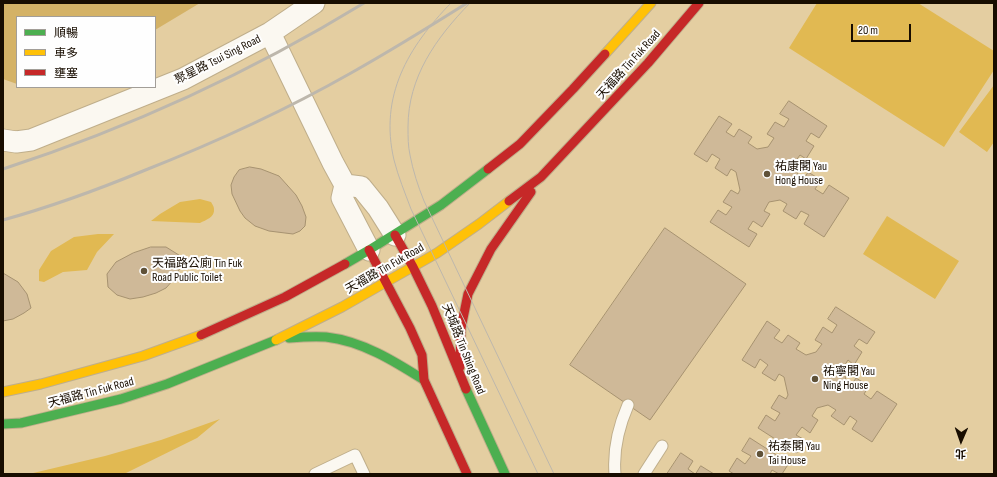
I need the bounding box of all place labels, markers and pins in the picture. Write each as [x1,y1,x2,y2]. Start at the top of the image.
place label: 祐康閣 Yau Hong House [775,160,827,188]
marker: 祐康閣 Yau Hong House [762,169,772,179]
place label: 天福路公廁 Tin Fuk Road Public Toilet [152,257,242,285]
marker: 天福路公廁 Tin Fuk Road Public Toilet [139,266,149,276]
place label: 祐寧閣 Yau Ning House [823,365,875,393]
marker: 祐寧閣 Yau Ning House [810,374,820,384]
place label: 祐泰閣 Yau Tai House [768,440,820,468]
marker: 祐泰閣 Yau Tai House [755,449,765,459]

